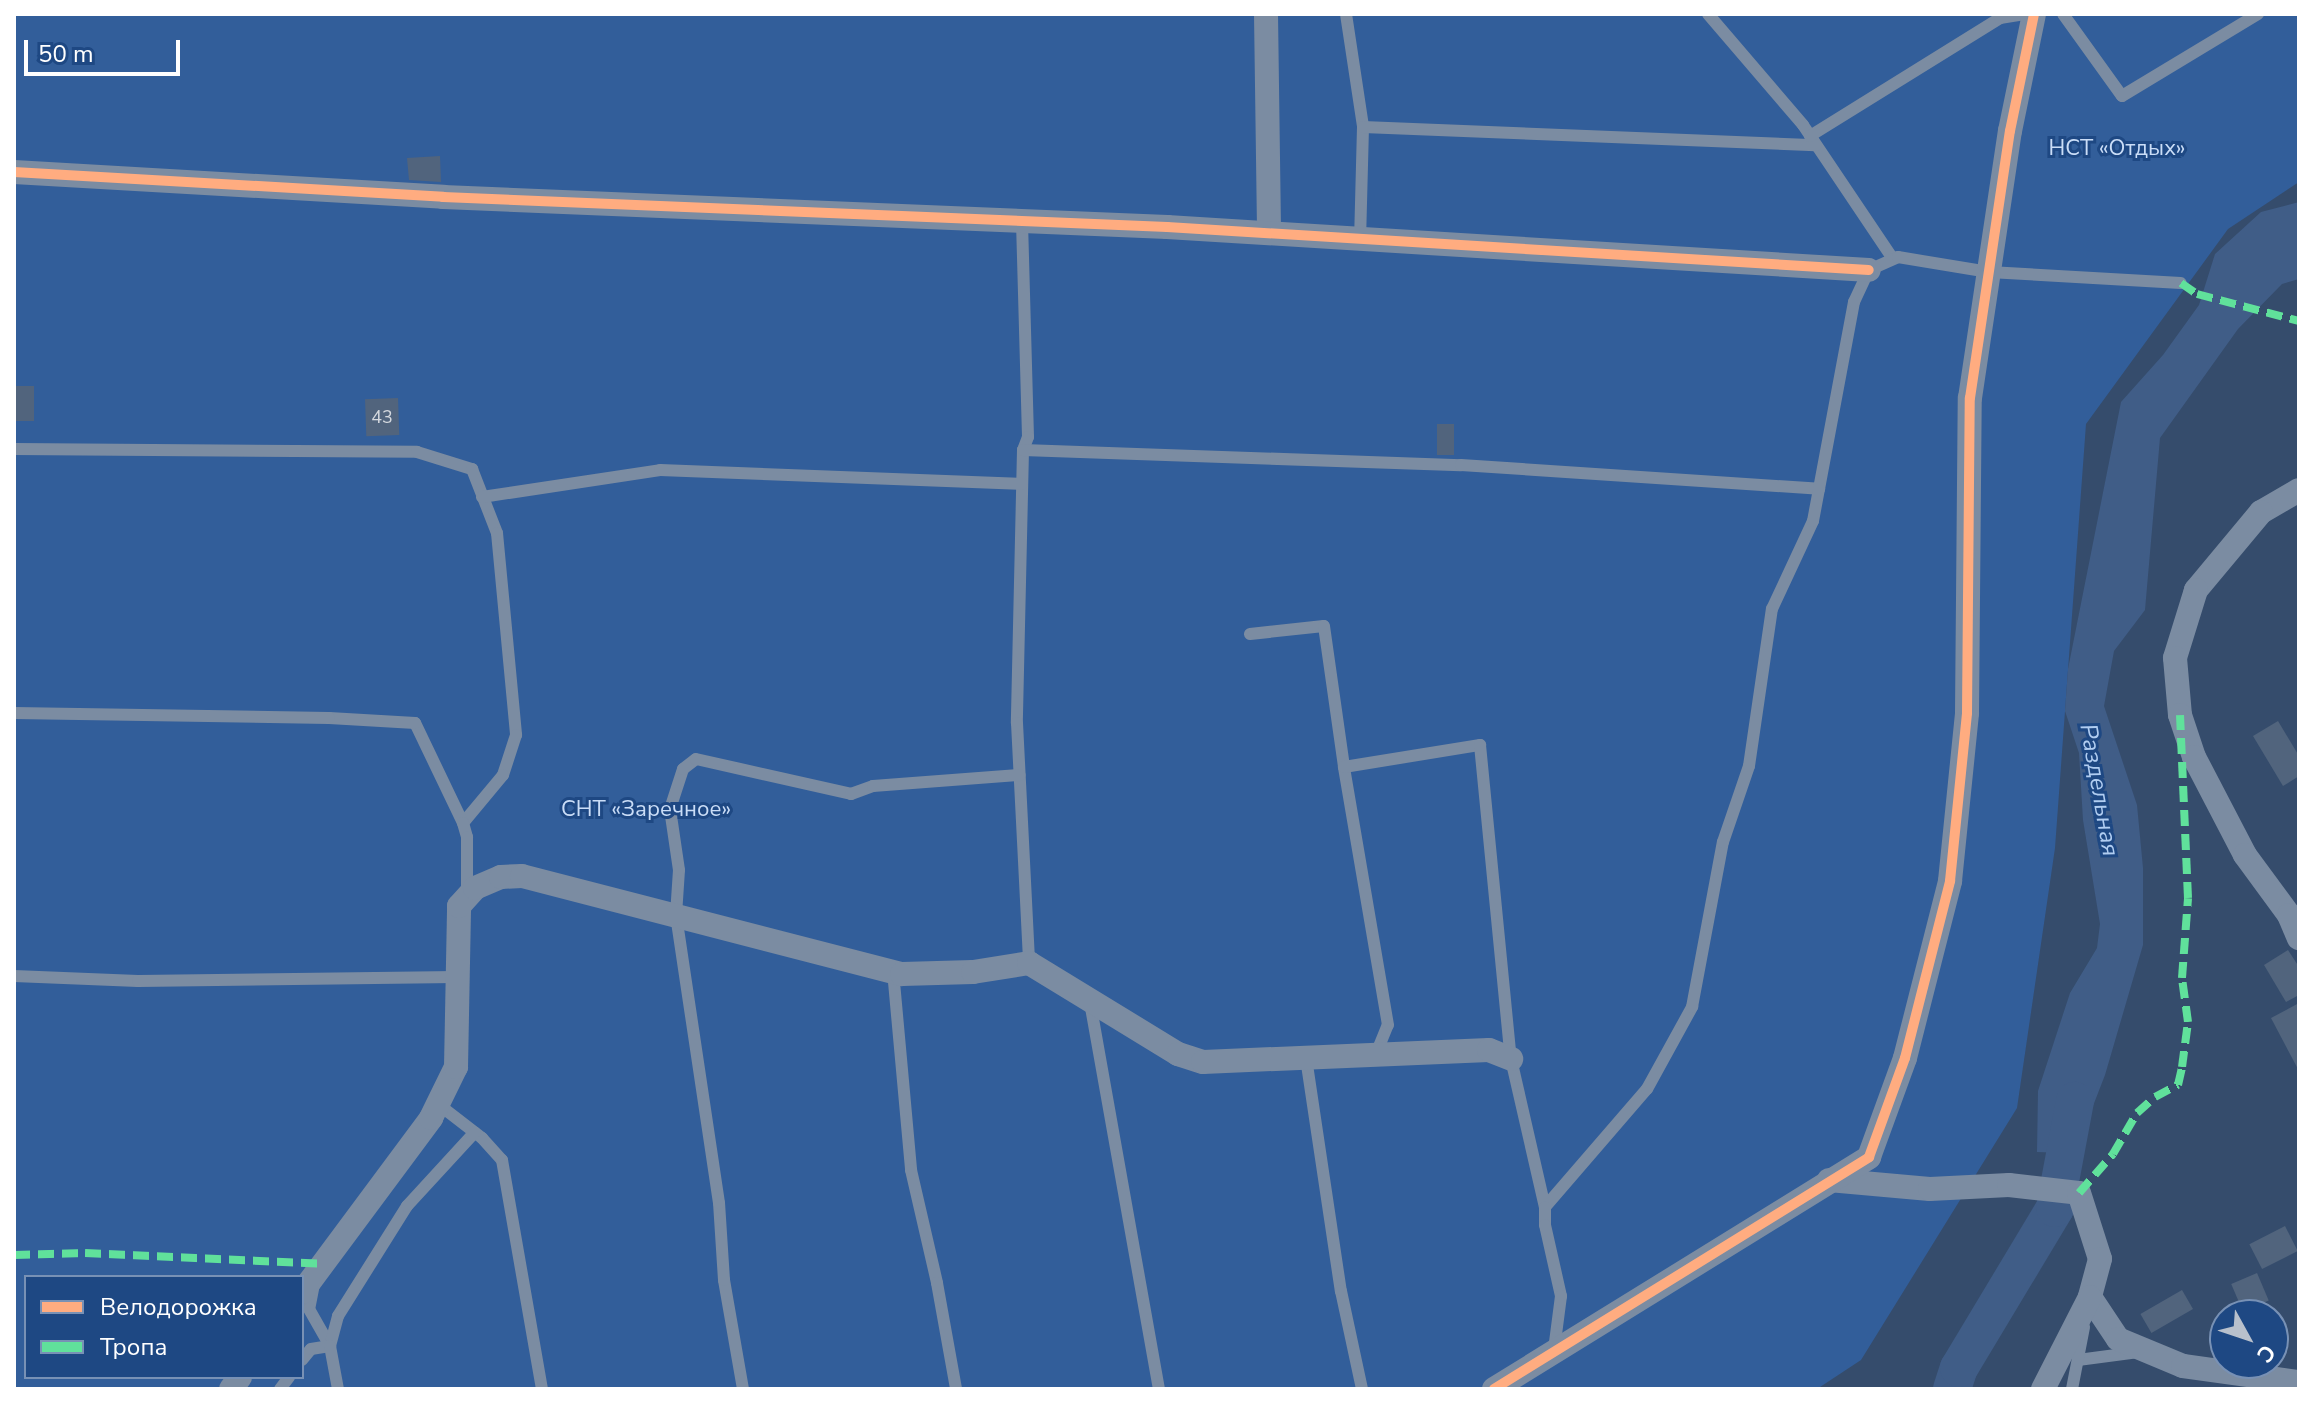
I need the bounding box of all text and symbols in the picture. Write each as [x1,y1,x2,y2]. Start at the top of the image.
scale bar [28,24,184,74]
text: 50 m [38,38,94,70]
park label: НСТ «Отдых» [2049,136,2185,162]
house number: 43 [371,406,393,428]
water label: Раздельная [2073,722,2125,858]
park label: СНТ «Заречное» [561,797,731,823]
legend [24,1275,304,1379]
text: Велодорожка [100,1291,257,1323]
north arrow [2209,1299,2289,1379]
text: Тропа [100,1331,167,1363]
text: С [2250,1338,2282,1369]

